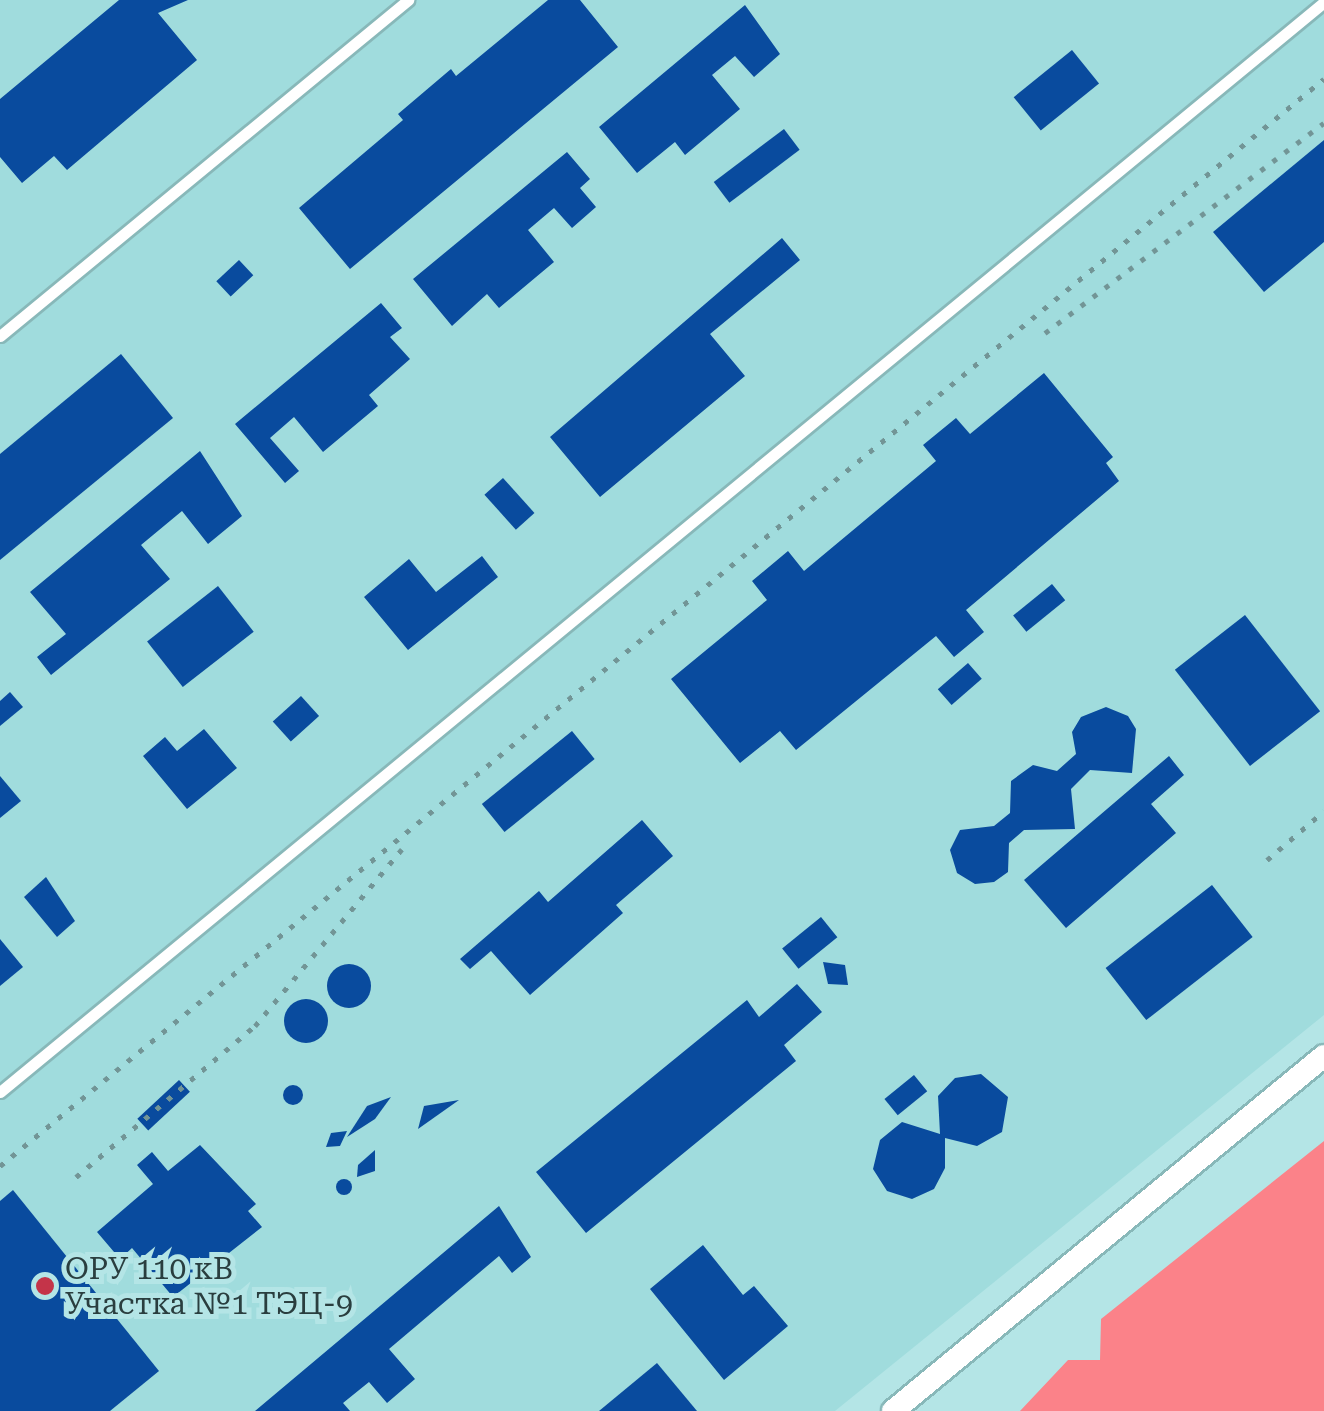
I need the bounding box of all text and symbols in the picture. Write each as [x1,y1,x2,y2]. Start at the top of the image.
place label: ОРУ 110 кВ Участка №1 ТЭЦ-9 [65,1251,353,1322]
marker: ОРУ 110 кВ Участка №1 ТЭЦ-9 [34,1275,56,1297]

